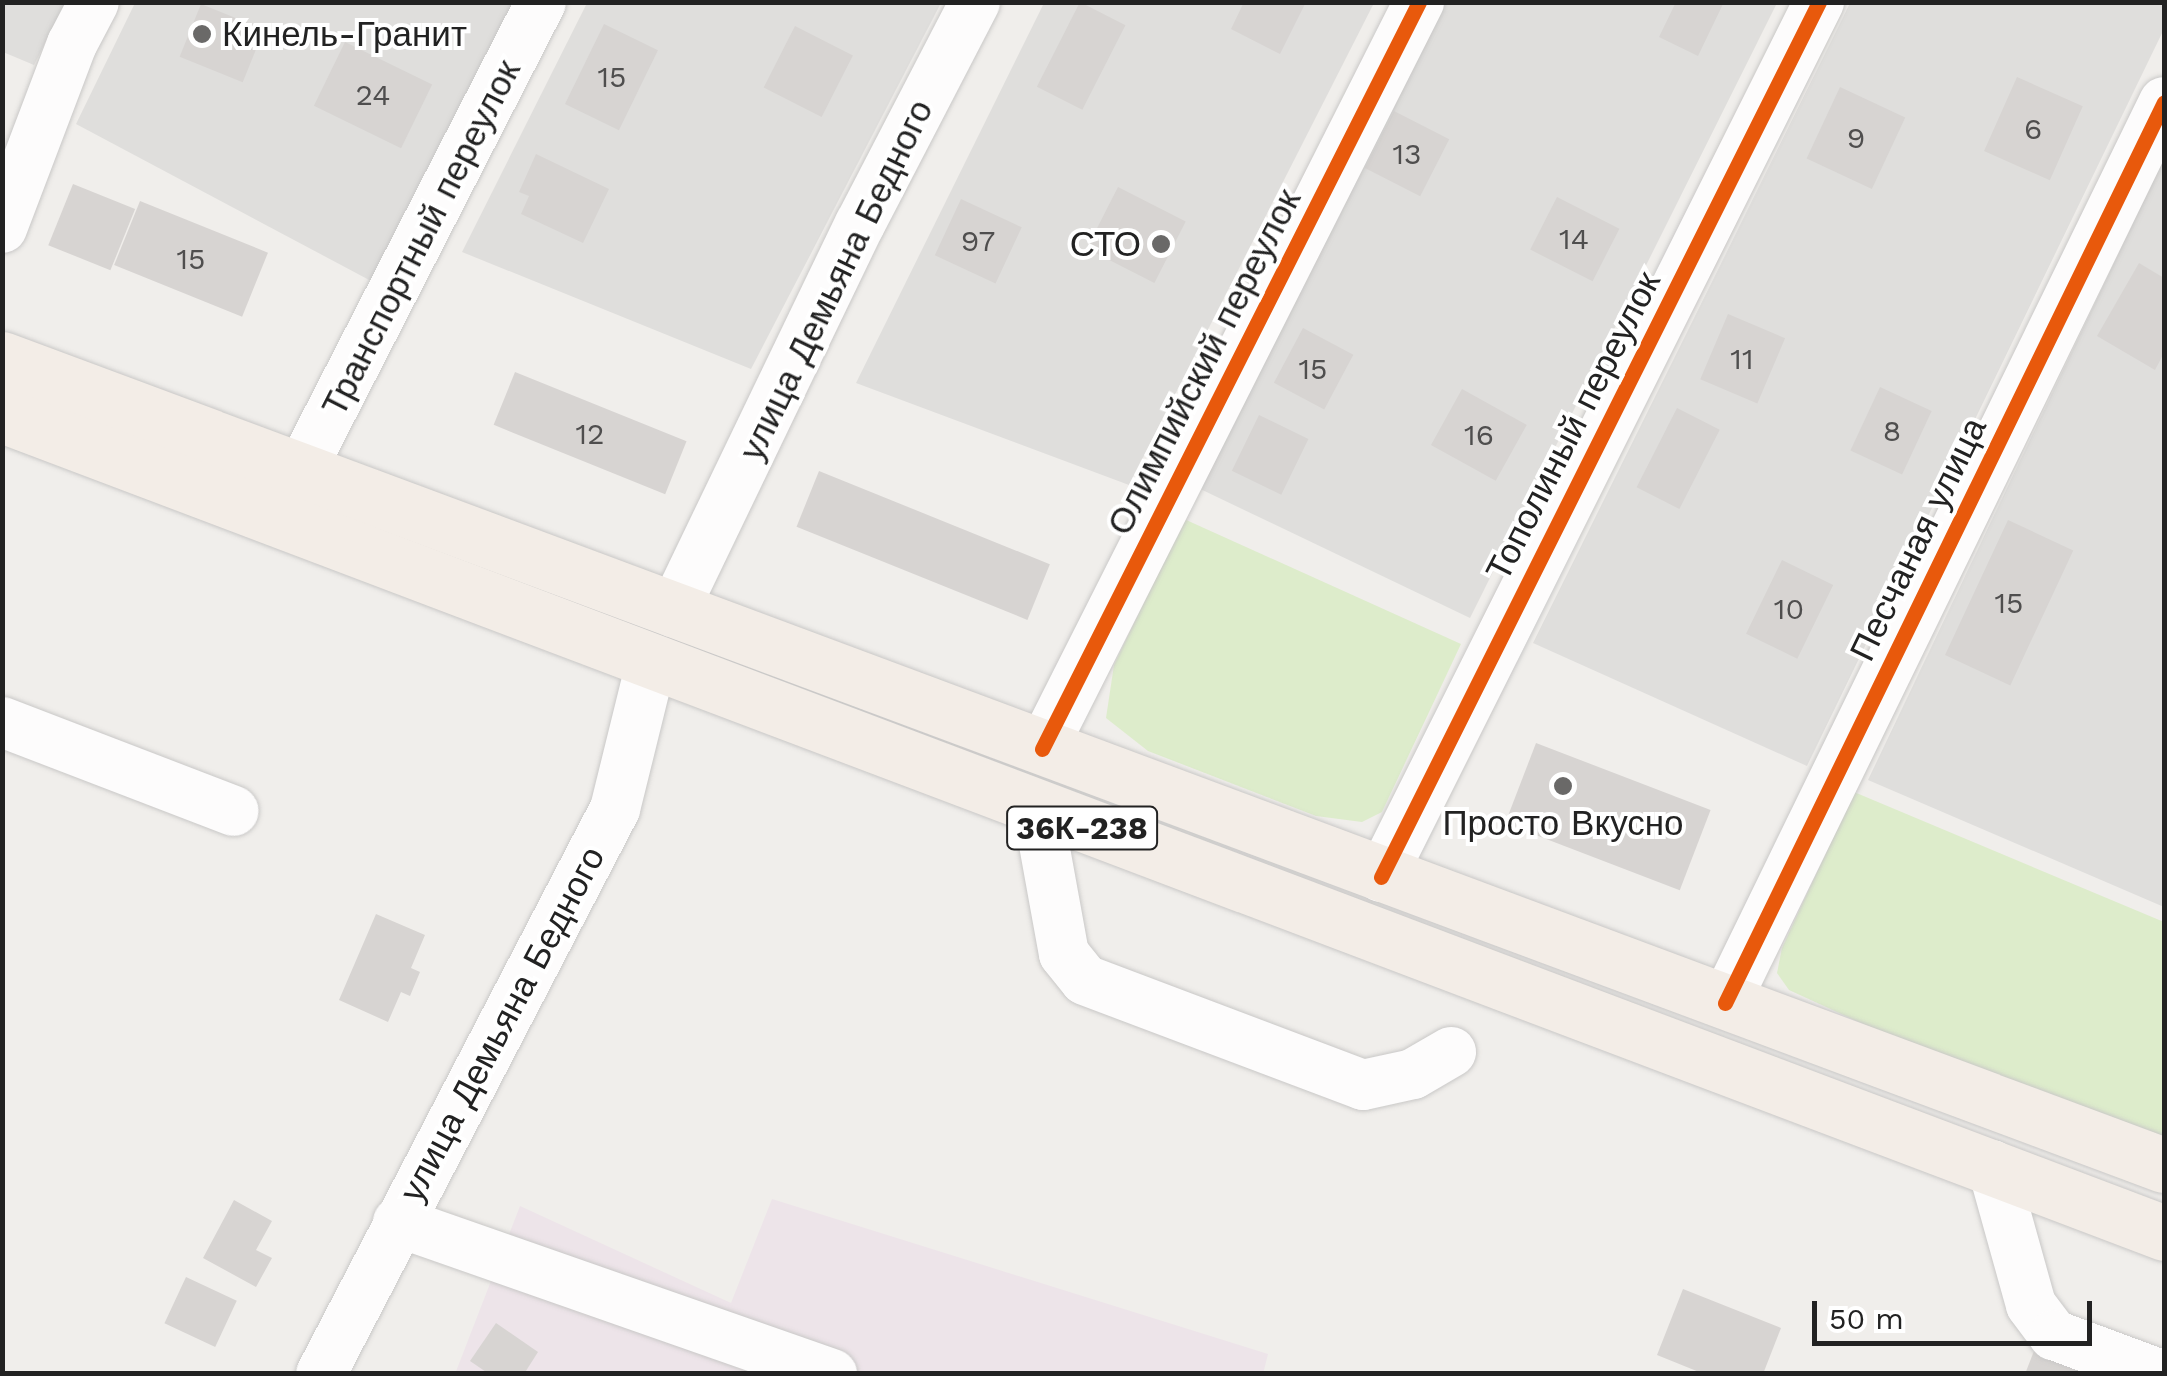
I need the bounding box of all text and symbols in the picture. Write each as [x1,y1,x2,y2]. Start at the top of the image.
place label: Кинель-Гранит [222,13,467,55]
marker: Кинель-Гранит [191,23,213,45]
street label: Транспортный переулок [313,53,529,423]
house number: 15 [597,59,627,95]
house number: 24 [356,77,390,113]
street label: улица Демьяна Бедного [730,93,942,467]
house number: 6 [2024,111,2042,147]
house number: 9 [1847,120,1865,156]
house number: 13 [1392,136,1422,172]
street label: Олимпийский переулок [1099,182,1309,542]
house number: 14 [1559,221,1589,257]
house number: 97 [961,223,995,259]
place label: СТО [1070,223,1141,265]
marker: СТО [1150,233,1172,255]
house number: 15 [176,241,206,277]
street label: Тополиный переулок [1477,265,1669,587]
house number: 11 [1730,341,1754,377]
house number: 15 [1298,351,1328,387]
street label: Песчаная улица [1841,411,1995,667]
house number: 8 [1883,413,1901,449]
house number: 12 [575,416,605,452]
house number: 16 [1464,417,1494,453]
house number: 15 [1994,585,2024,621]
house number: 10 [1774,591,1804,627]
marker: Просто Вкусно [1552,775,1574,797]
road number: 36К-238 [1004,801,1160,855]
place label: Просто Вкусно [1442,802,1684,844]
street label: улица Демьяна Бедного [391,839,613,1209]
scale bar [1817,1281,2097,1343]
text: 50 m [1829,1301,1904,1336]

